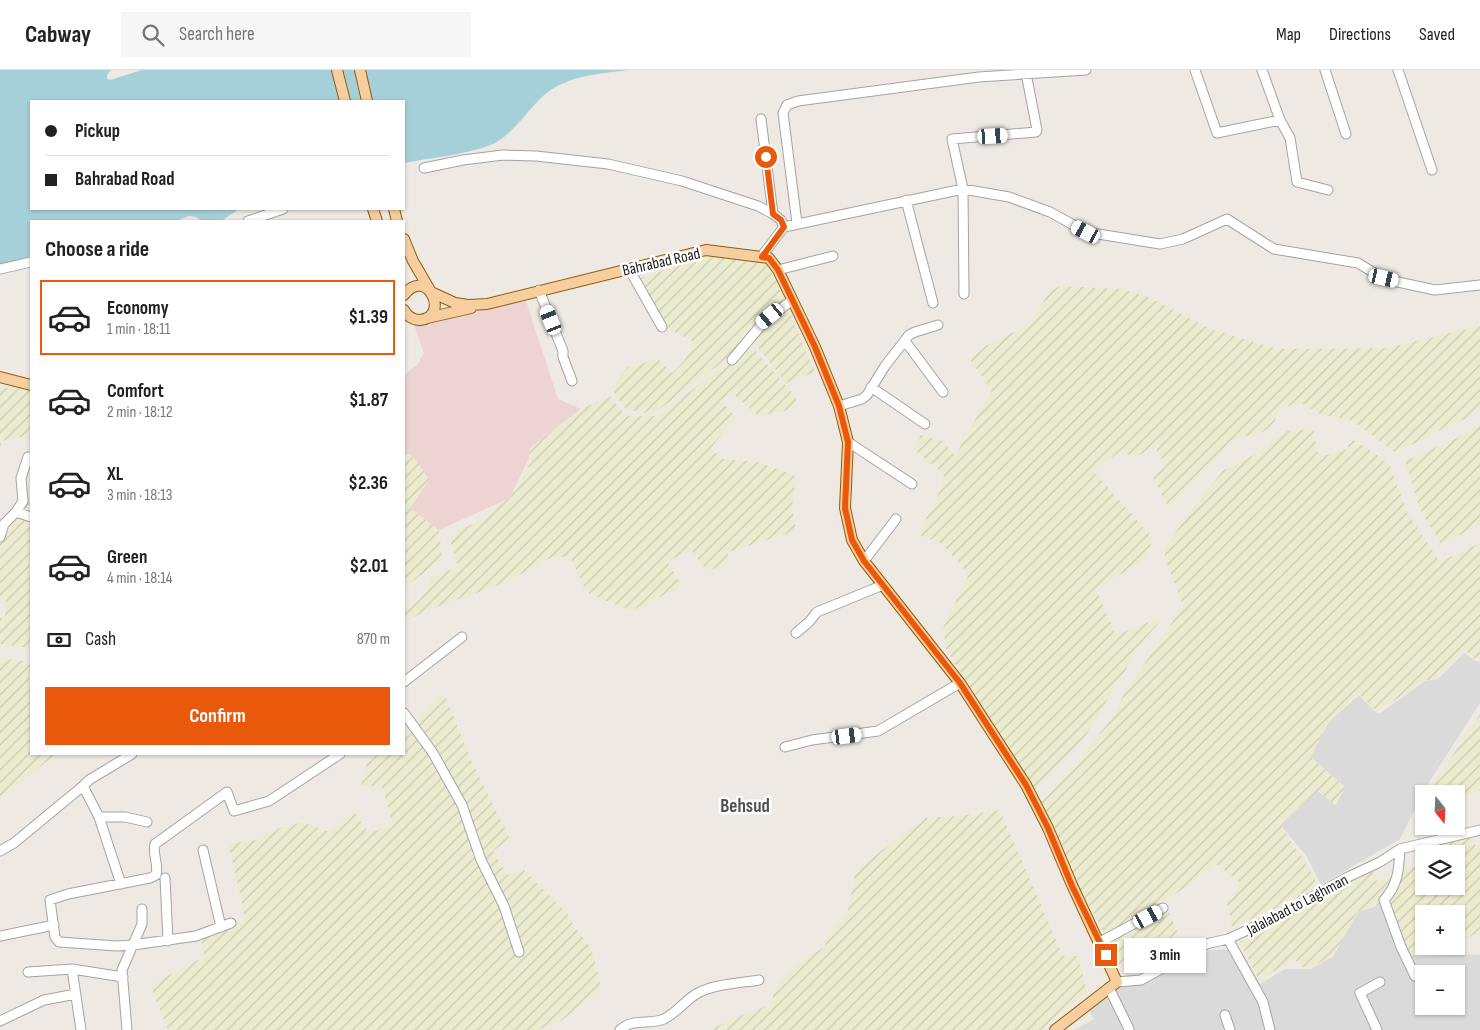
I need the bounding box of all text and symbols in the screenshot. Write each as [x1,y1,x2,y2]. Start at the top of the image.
search box [121,12,471,57]
text: Cabway [25,20,91,49]
icon: search [139,21,167,49]
text: Search here [179,23,255,46]
text: Map [1276,24,1301,45]
text: Directions [1329,24,1391,45]
text: Saved [1419,24,1455,45]
text: Pickup [75,120,120,143]
car [977,128,1008,144]
route start [755,146,777,168]
text: Bahrabad Road [75,168,174,191]
car [1069,218,1102,246]
text: Choose a ride [45,236,149,263]
street label: Bahrabad Road [621,244,702,281]
car [1367,267,1400,289]
icon: car [47,295,92,340]
text: Economy [107,297,169,320]
car [753,301,786,331]
car [538,303,563,337]
text: $1.39 [349,306,388,329]
text: 1 min · 18:11 [107,320,170,339]
icon: car [47,378,92,423]
text: Comfort [107,380,164,403]
text: $1.87 [349,389,388,412]
text: 2 min · 18:12 [107,403,173,422]
icon: car [47,461,92,506]
text: XL [107,463,123,486]
text: $2.36 [348,472,388,495]
text: 3 min · 18:13 [107,486,173,505]
icon: car [47,544,92,589]
text: Green [107,546,147,569]
text: $2.01 [350,555,388,578]
text: 4 min · 18:14 [107,569,173,588]
icon: cash [45,626,73,654]
text: Cash [85,628,116,651]
text: 870 m [357,630,390,649]
button: Confirm [45,687,390,745]
car [831,727,862,745]
north arrow [1415,785,1465,835]
map controls [1415,785,1465,1015]
district label: Behsud [720,795,770,818]
button: layers [1415,845,1465,895]
street label: Jalalabad to Laghman [1243,871,1352,941]
car [1131,903,1164,931]
button: + [1415,905,1465,955]
callout: 3 min [1124,938,1206,972]
route end [1095,944,1117,966]
text: 3 min [1150,946,1180,965]
button: − [1415,965,1465,1015]

